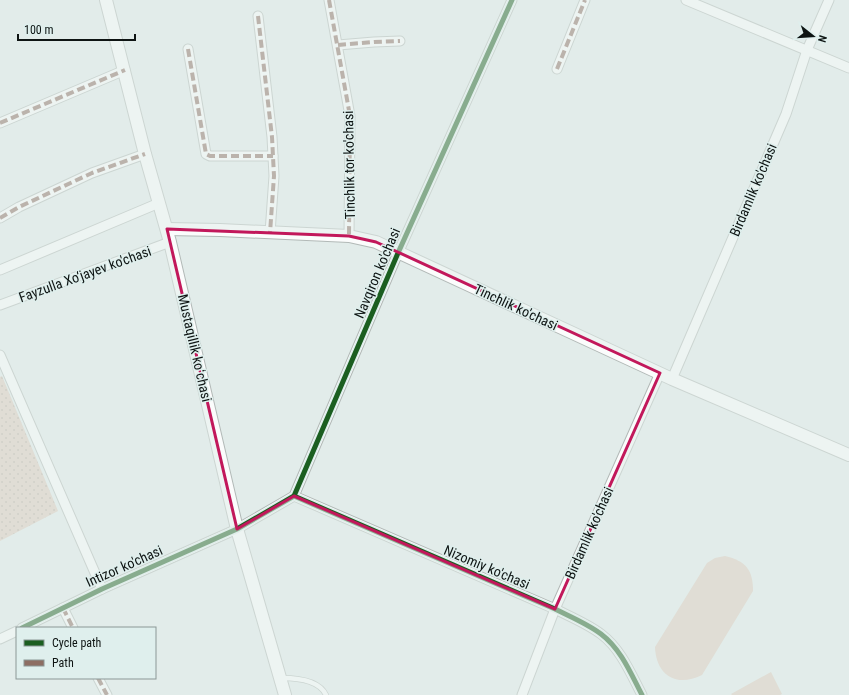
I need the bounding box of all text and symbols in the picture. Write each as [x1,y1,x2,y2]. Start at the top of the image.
scale bar [18,16,135,42]
north arrow [793,16,833,56]
text: 100 m [24,23,54,37]
text: N [815,34,829,44]
street label: Tinchlik tor ko'chasi [340,110,358,220]
street label: Birdamlik ko'chasi [726,141,780,239]
street label: Navqiron ko'chasi [351,225,403,321]
street label: Fayzulla Xo‘jayev ko'chasi [17,243,153,305]
street label: Tinchlik ko'chasi [472,281,560,333]
street label: Mustaqillik koʻchasi [175,293,215,403]
street label: Birdamlik ko'chasi [562,484,616,582]
street label: Intizor ko'chasi [83,542,165,590]
street label: Nizomiy ko'chasi [442,542,532,592]
legend [16,627,156,679]
text: Cycle path [52,636,102,650]
text: Path [52,656,74,670]

